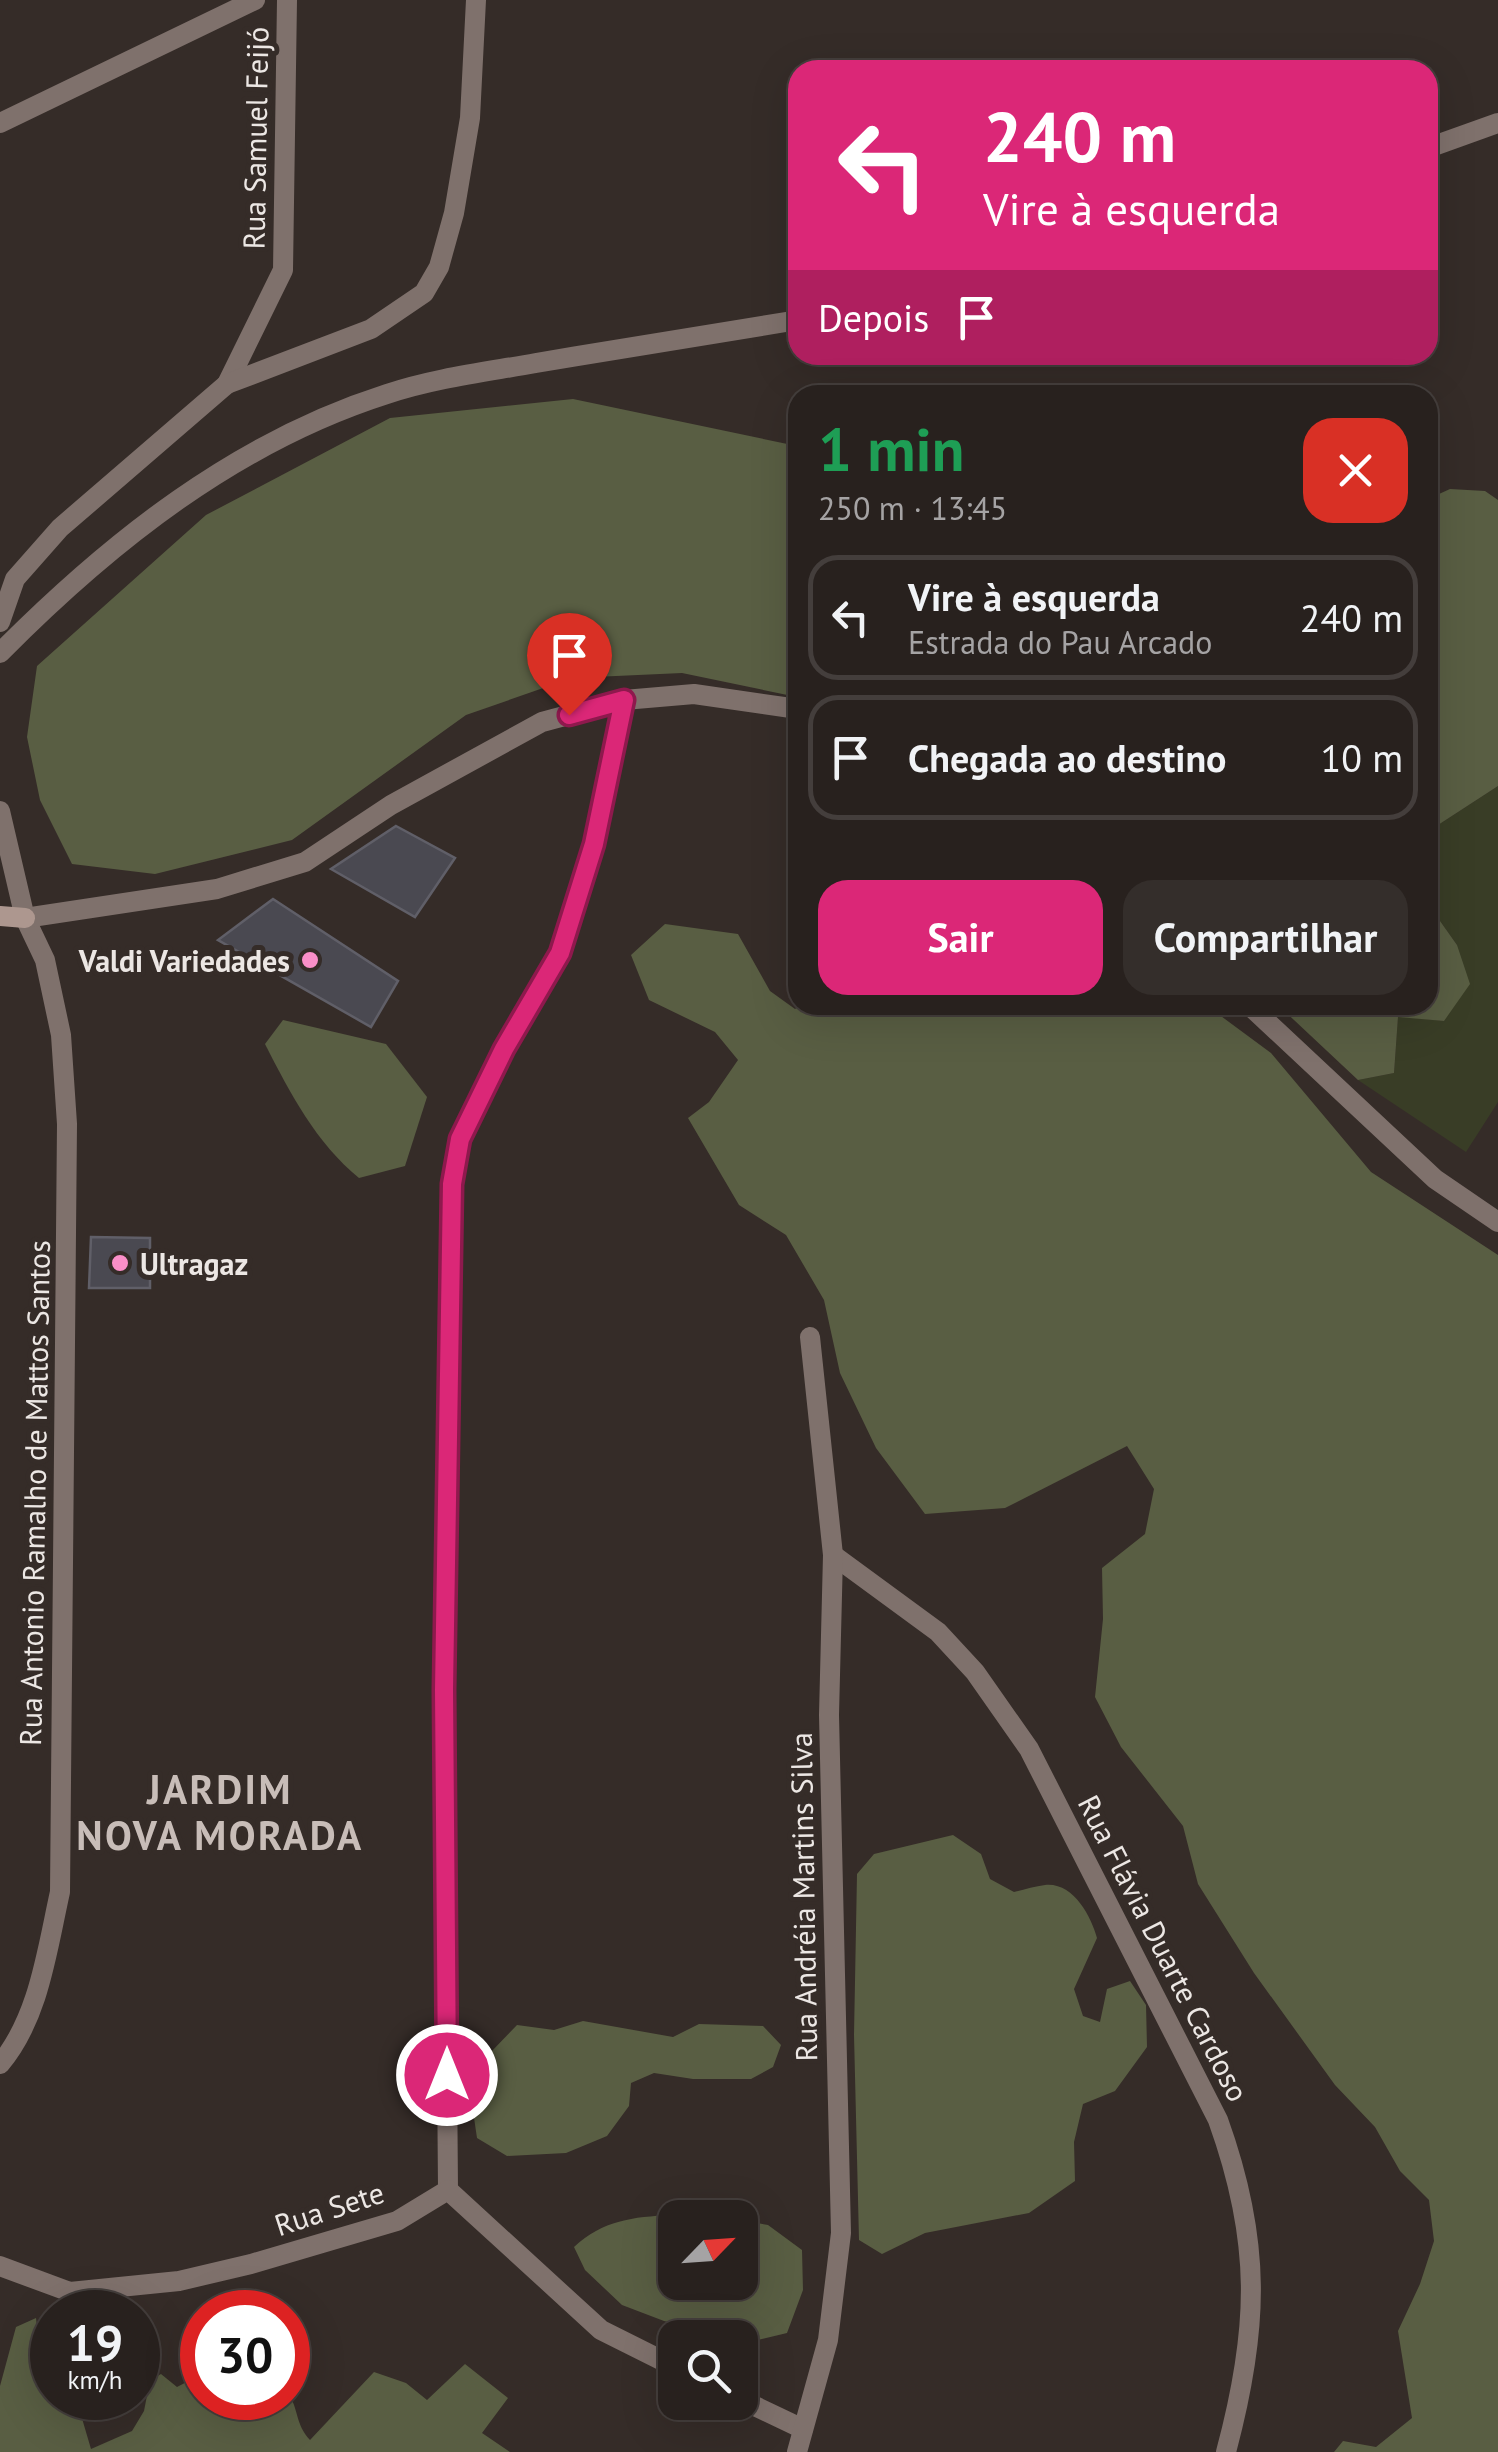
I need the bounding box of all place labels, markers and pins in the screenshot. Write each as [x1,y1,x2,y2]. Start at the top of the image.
pin [527,613,612,716]
place label: Valdi Variedades [78,941,290,980]
marker: Valdi Variedades [299,949,321,971]
place label: Ultragaz [140,1244,248,1283]
marker: Ultragaz [109,1252,131,1274]

